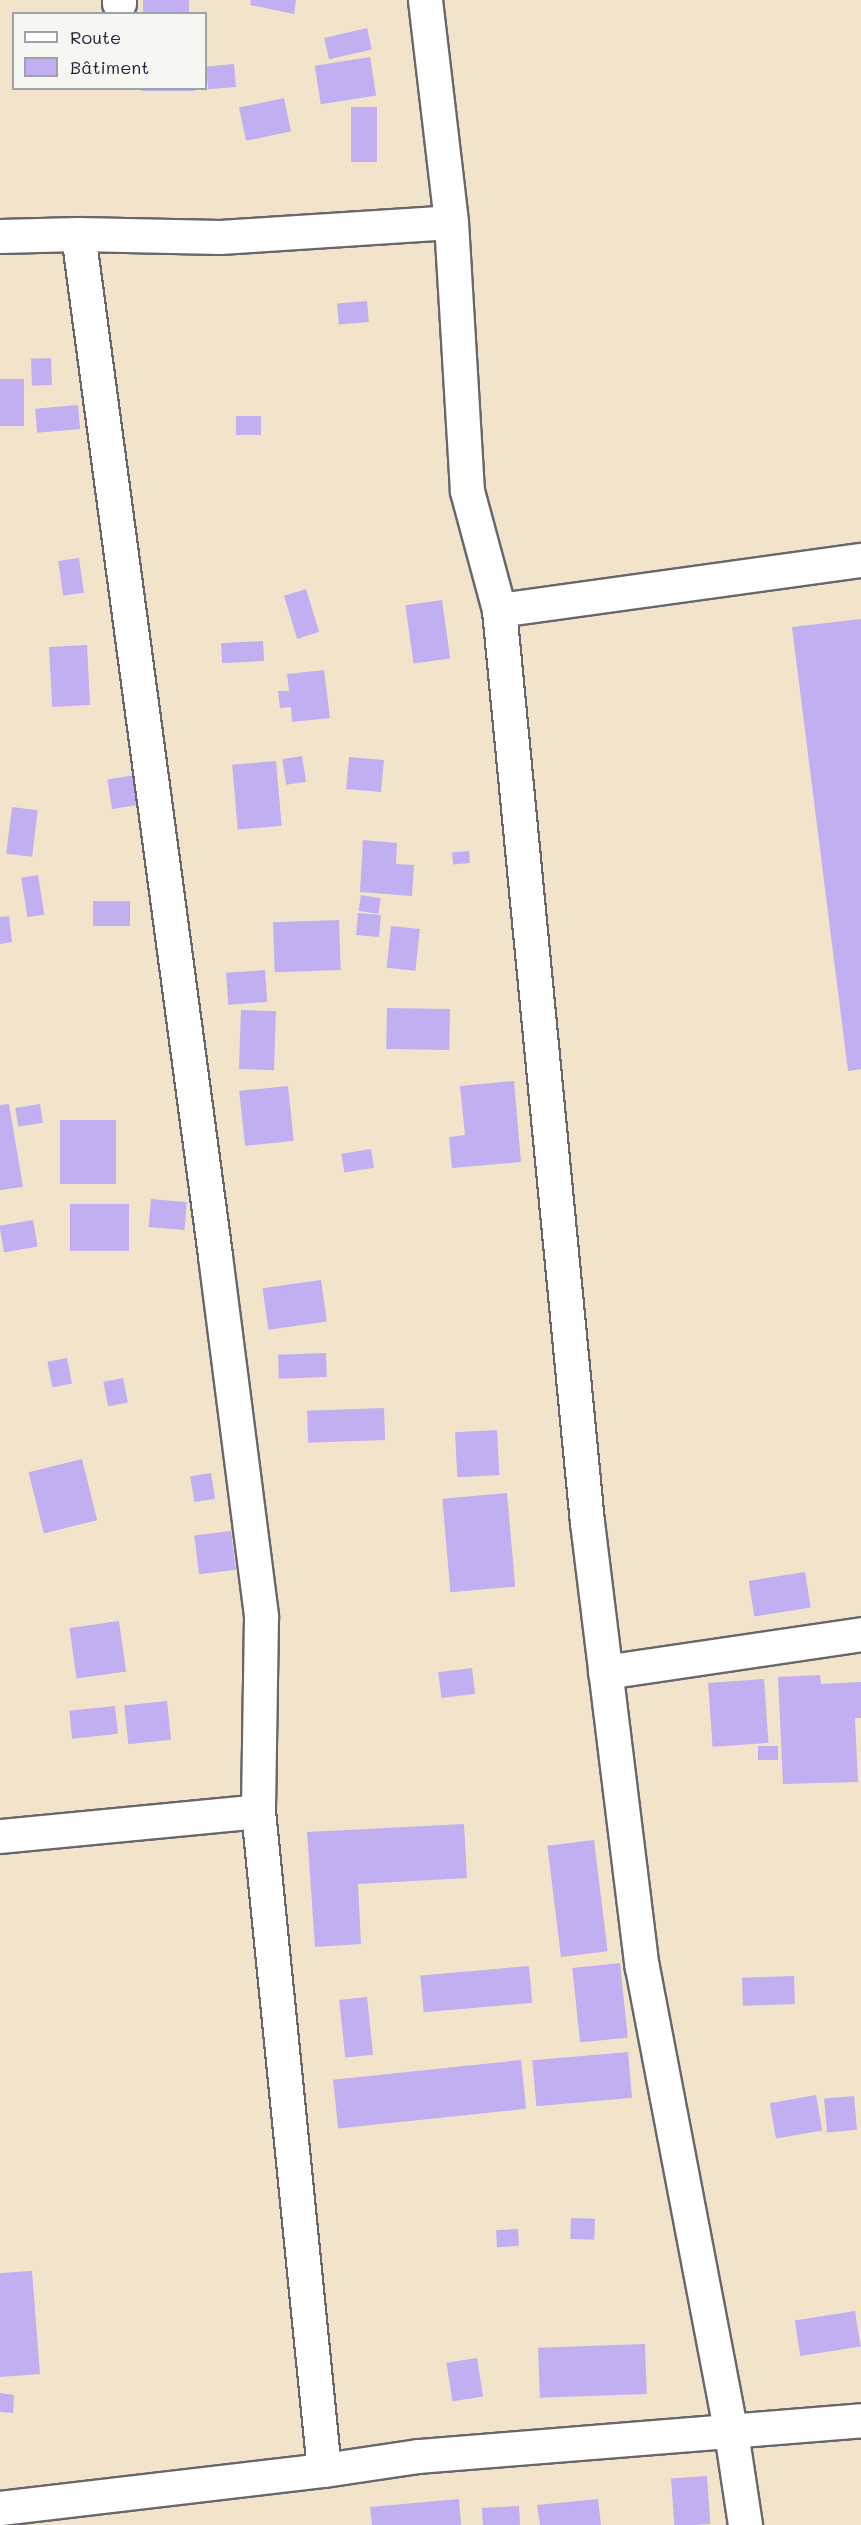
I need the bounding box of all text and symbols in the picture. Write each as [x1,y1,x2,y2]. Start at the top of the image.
legend [12,12,207,90]
text: Route [70,25,121,49]
text: Bâtiment [70,55,149,79]

